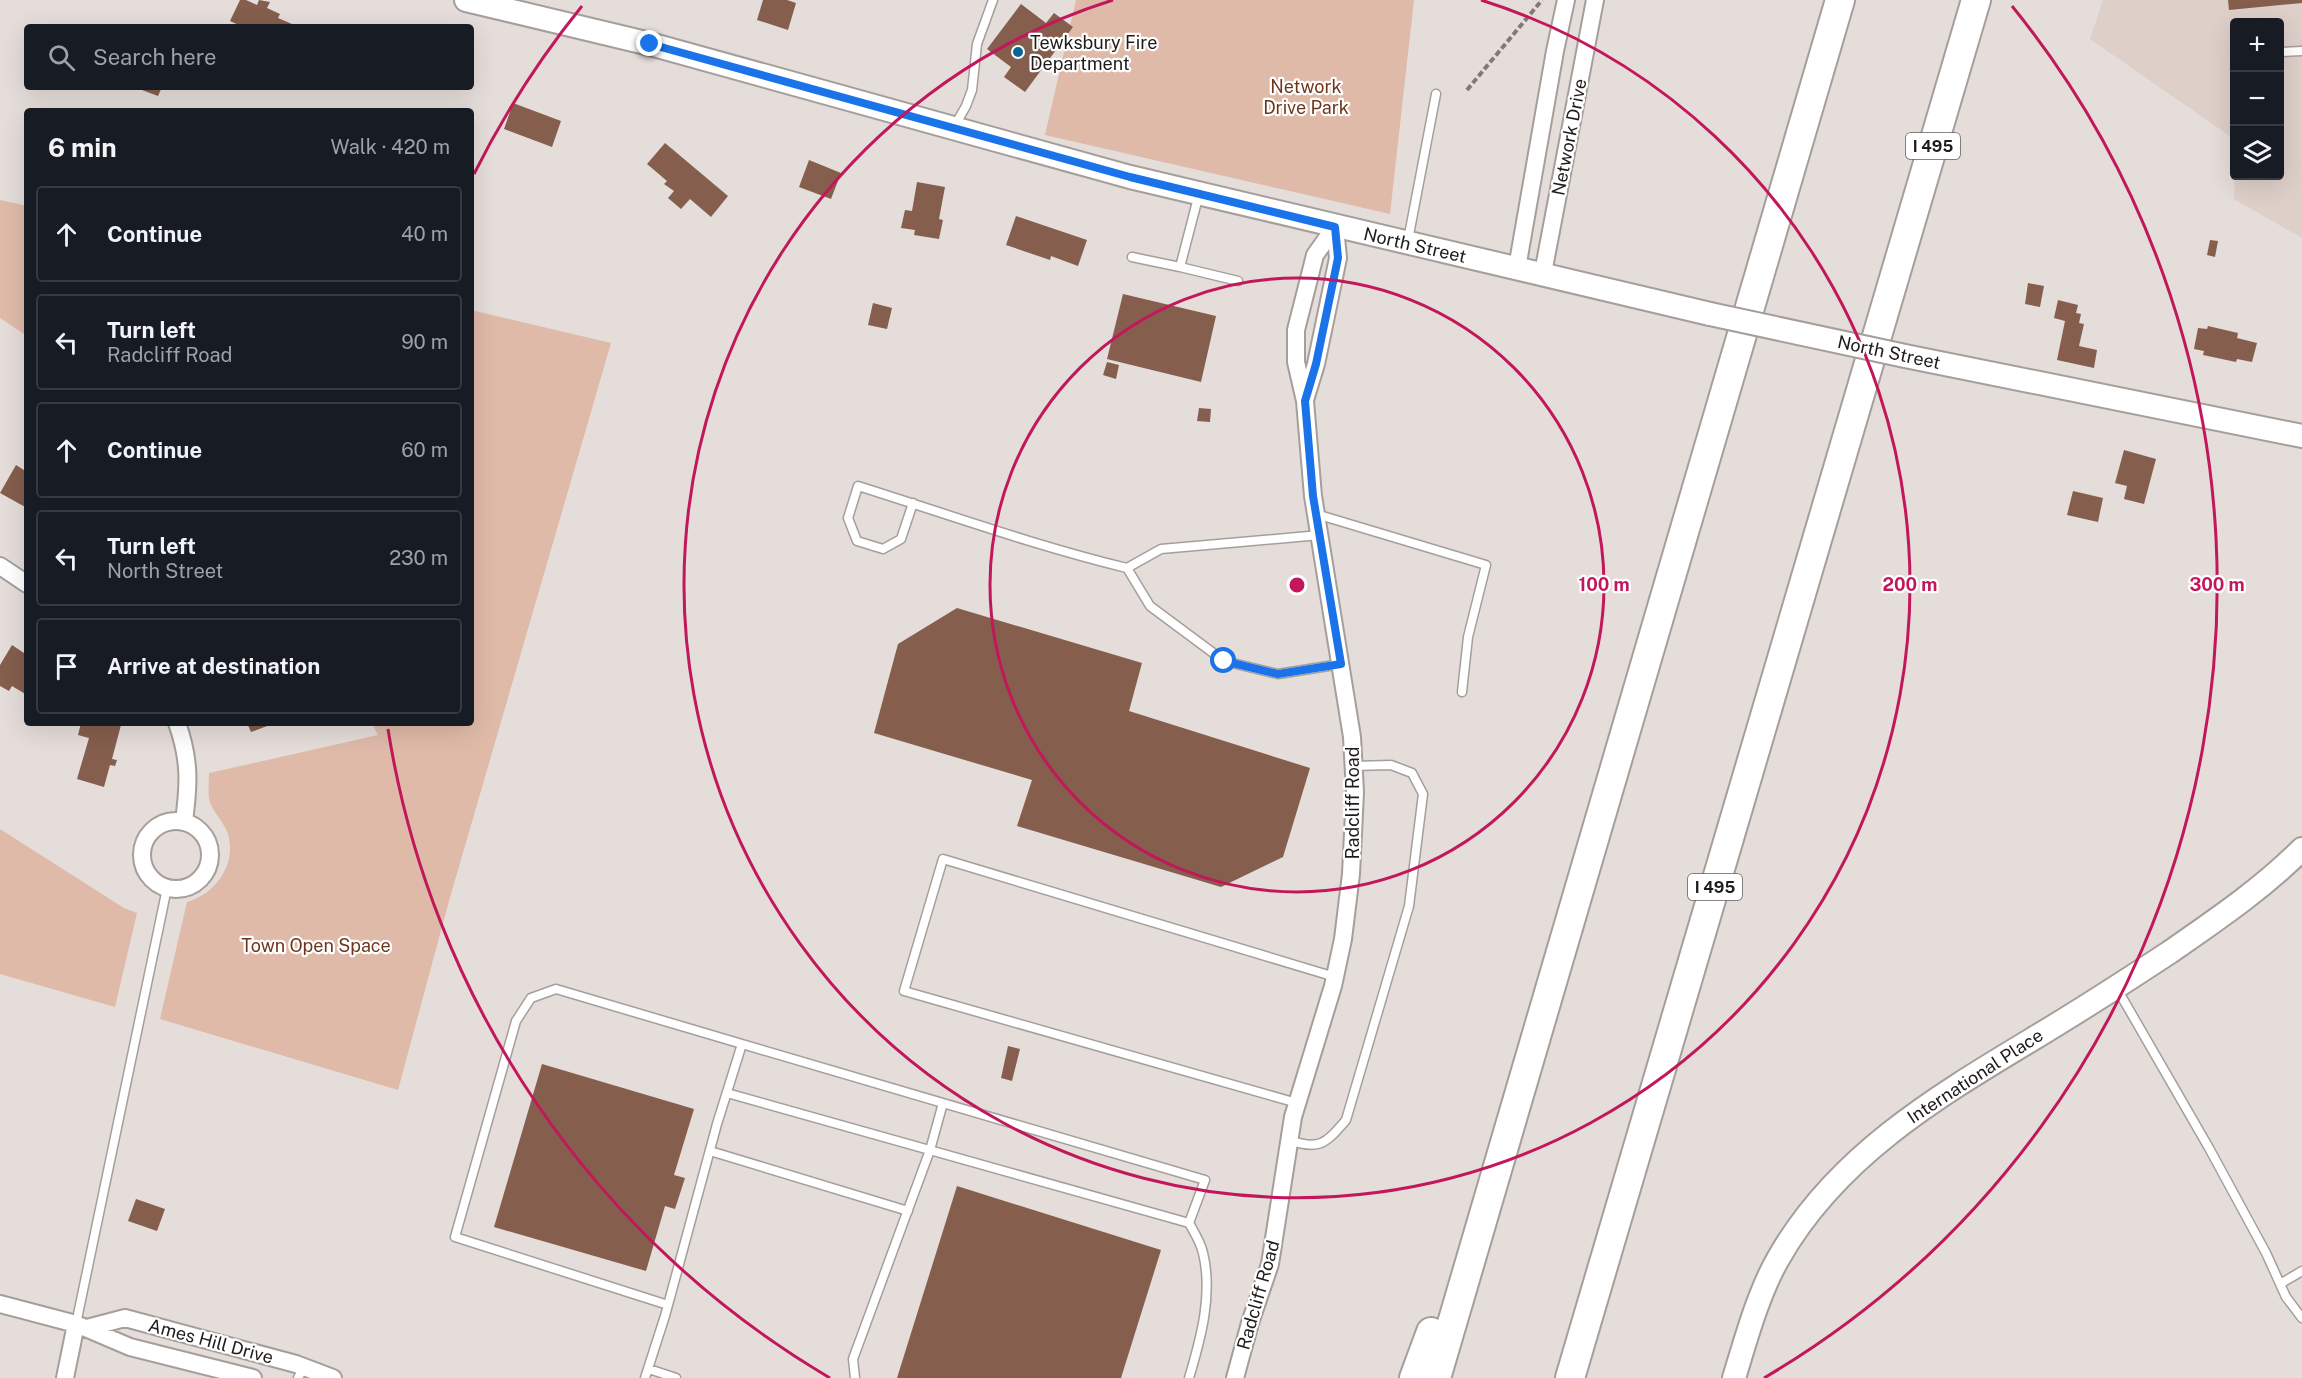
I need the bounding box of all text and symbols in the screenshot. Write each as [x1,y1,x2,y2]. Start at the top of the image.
map controls [2230,18,2284,180]
button: + [2230,18,2284,72]
search box [24,24,474,90]
route end [636,30,662,56]
place label: Tewksbury Fire Department [1030,32,1157,74]
icon: search [45,41,78,74]
text: Search here [93,44,217,70]
marker: Tewksbury Fire Department [1011,45,1025,59]
button: − [2230,72,2284,126]
park label: Network Drive Park [1263,76,1349,118]
street label: Network Drive [1547,77,1591,197]
button: layers [2230,126,2284,180]
text: 6 min [48,132,117,163]
road number: I 495 [1906,133,1960,159]
text: Walk · 420 m [330,135,450,159]
icon: ahead [50,218,83,251]
text: Continue [107,221,202,247]
text: 40 m [401,222,448,246]
street label: North Street [1362,223,1468,267]
text: Turn left [107,317,196,343]
icon: left [50,326,83,359]
text: 90 m [401,330,448,354]
street label: North Street [1836,331,1942,373]
text: Radcliff Road [107,343,233,367]
icon: ahead [50,434,83,467]
text: Continue [107,437,202,463]
text: 60 m [401,438,448,462]
text: Turn left [107,533,196,559]
icon: left [50,542,83,575]
text: 230 m [389,546,448,570]
text: North Street [107,559,223,583]
text: 100 m [1578,574,1630,595]
text: 200 m [1883,574,1937,595]
text: 300 m [2189,574,2245,595]
centre of rings [1287,575,1307,595]
route start [1210,647,1236,673]
icon: arrive [50,650,83,683]
text: Arrive at destination [107,653,320,679]
street label: Radcliff Road [1342,747,1363,860]
road number: I 495 [1688,874,1742,900]
park label: Town Open Space [241,935,391,956]
street label: International Place [1903,1024,2047,1128]
street label: Radcliff Road [1232,1238,1284,1352]
street label: Ames Hill Drive [146,1314,276,1368]

